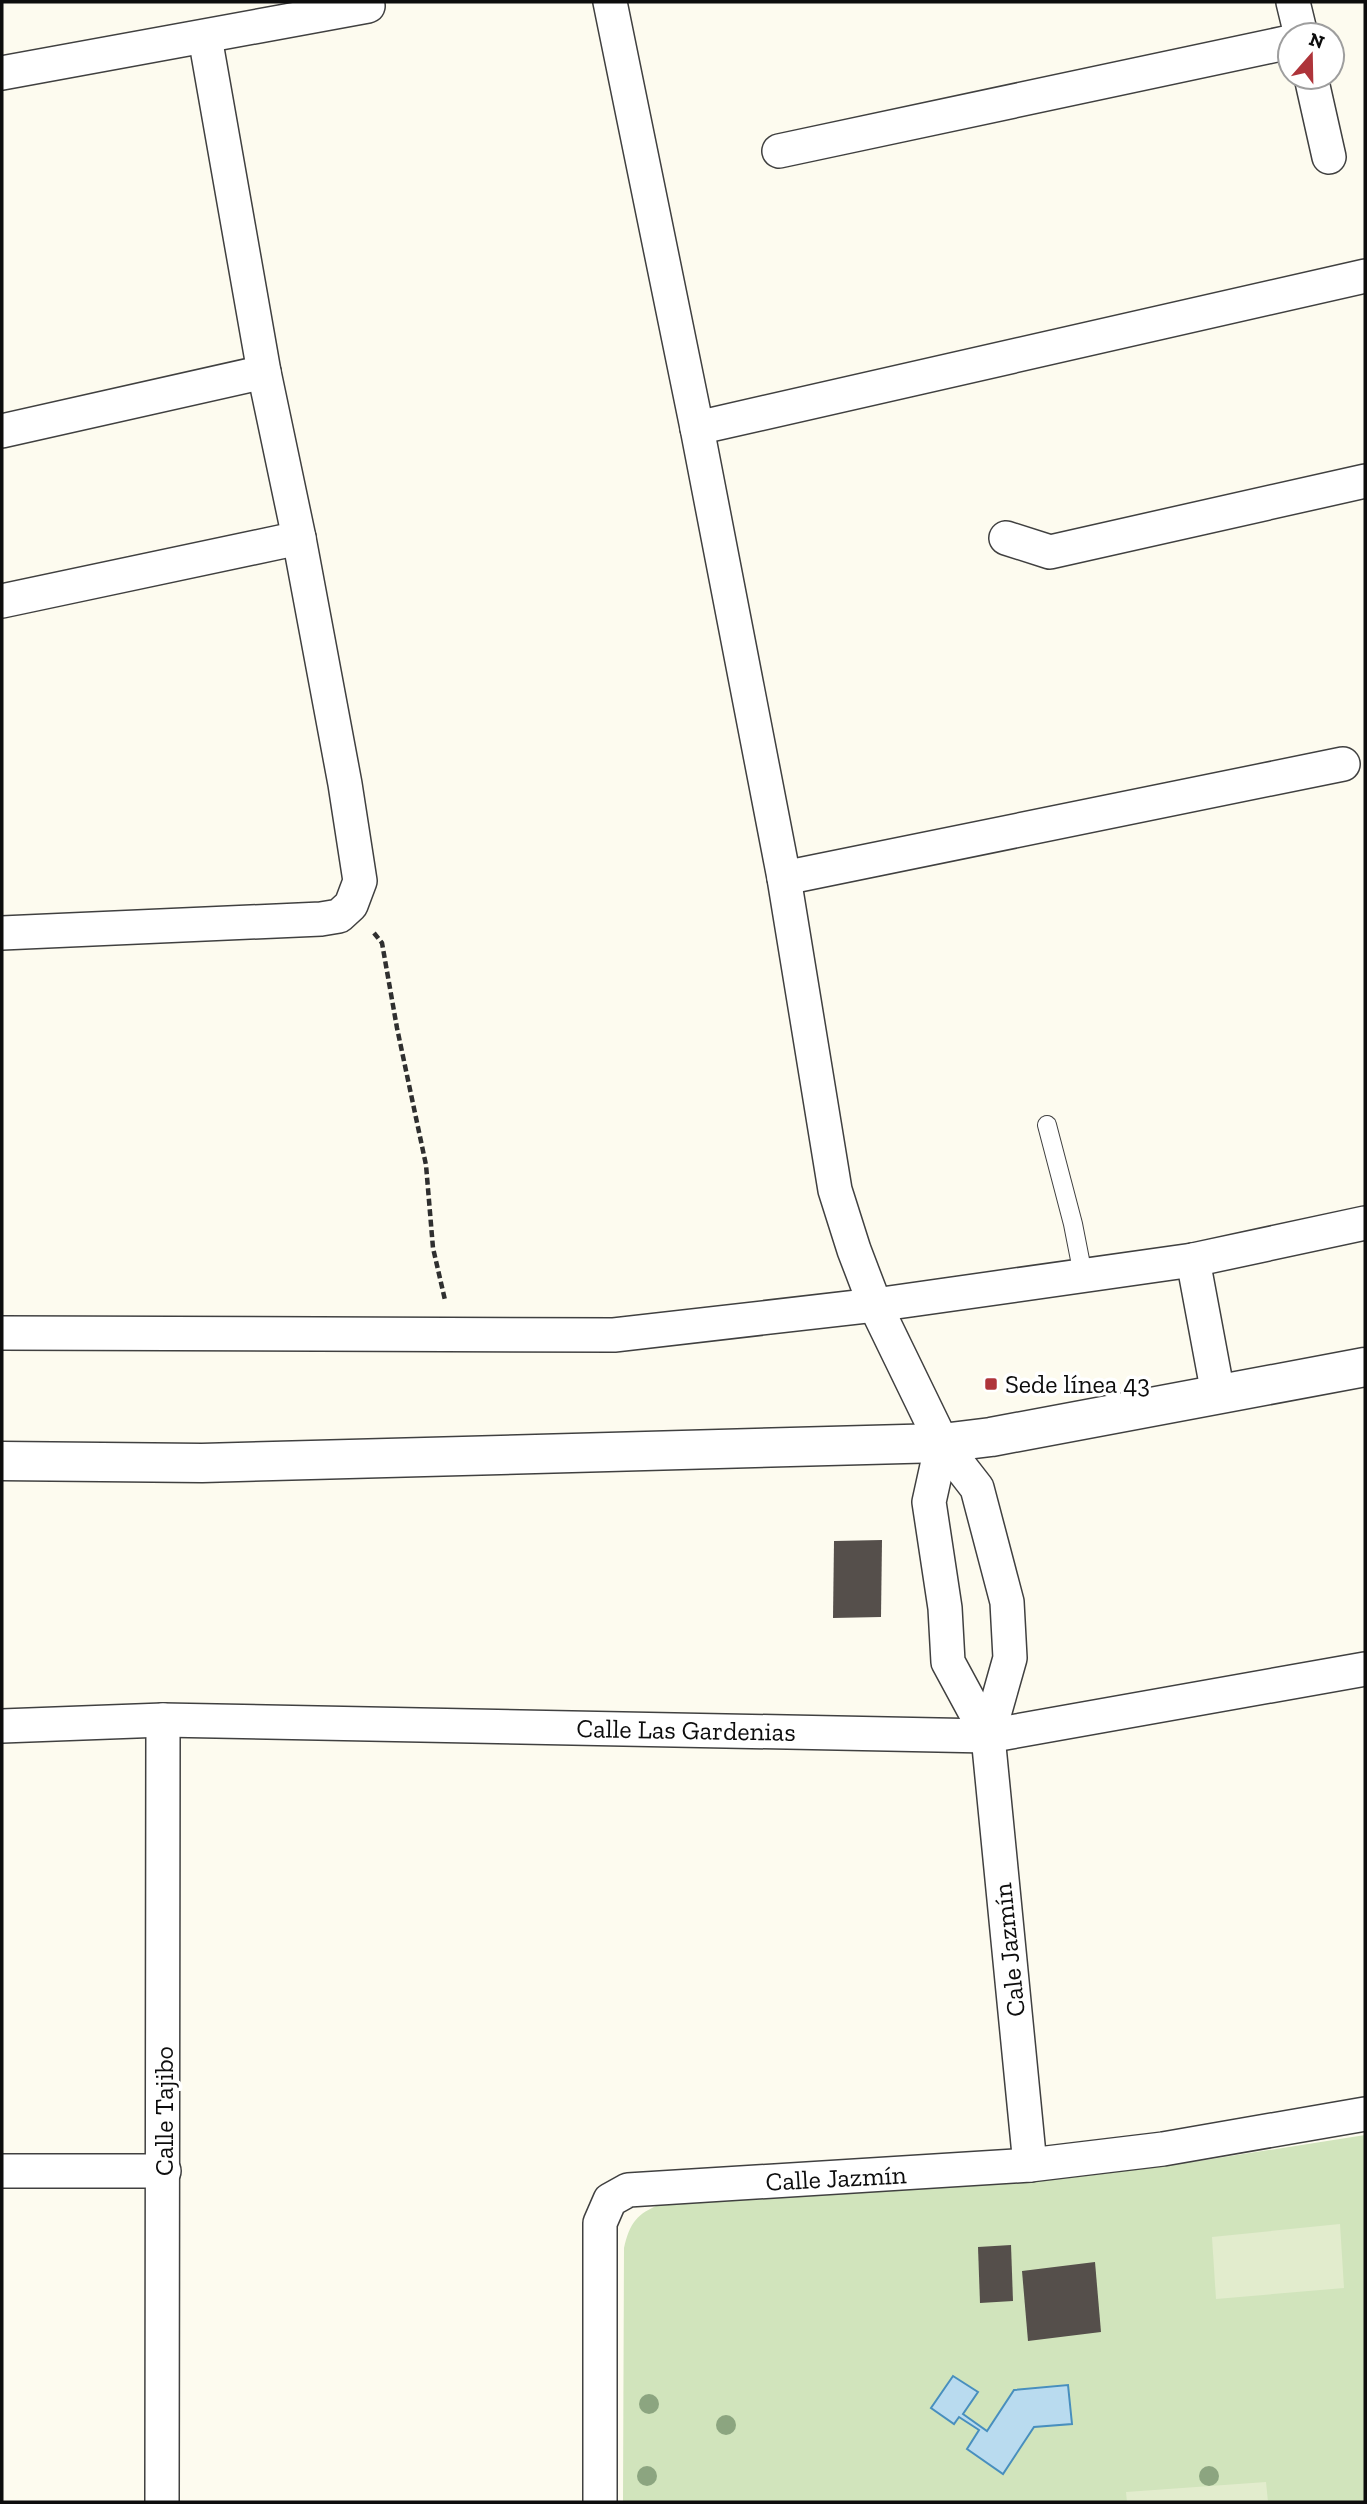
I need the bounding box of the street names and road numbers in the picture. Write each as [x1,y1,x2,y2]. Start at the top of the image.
street label: Calle Las Gardenias [576,1712,796,1748]
street label: Cale Jazmín [986,1881,1032,2018]
street label: Calle Tajibo [148,2046,180,2176]
street label: Calle Jazmín [765,2158,907,2198]

